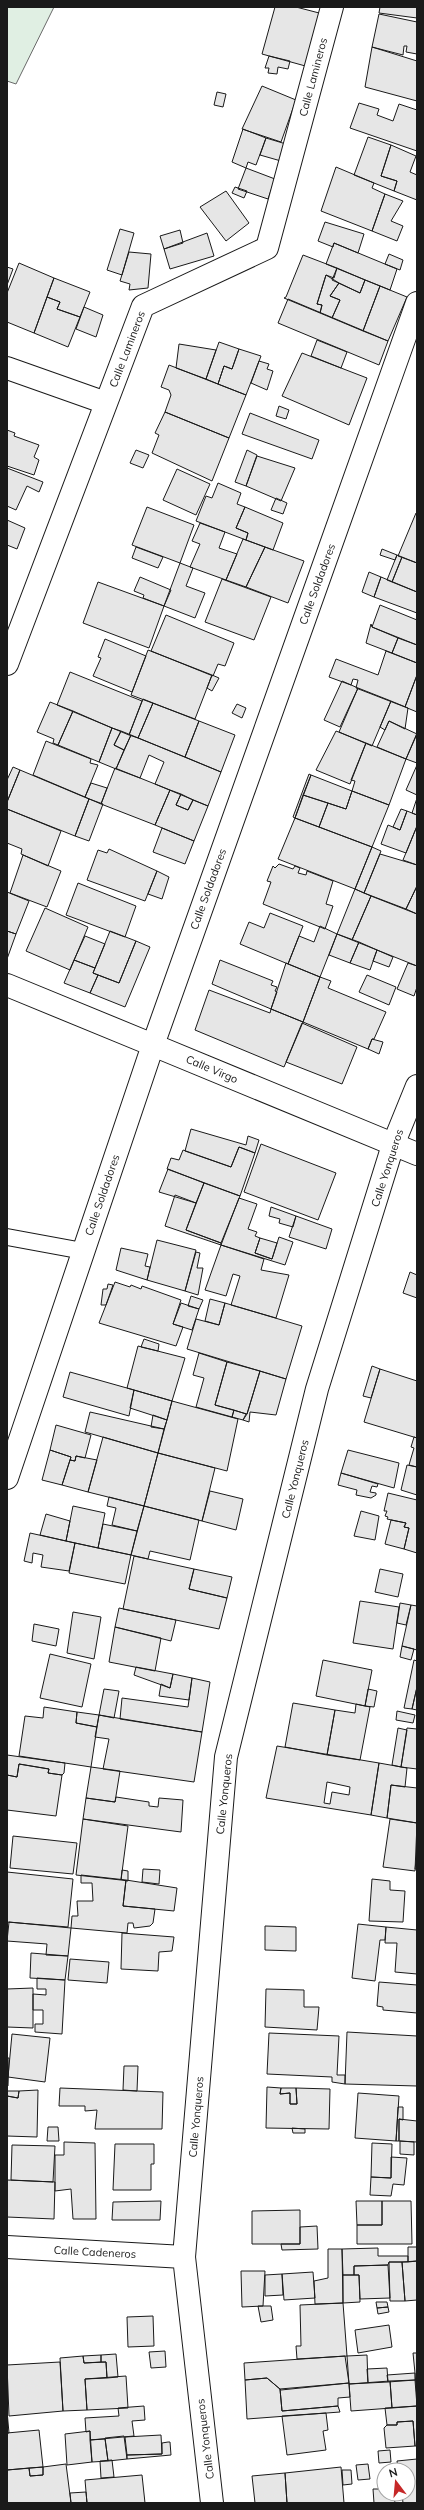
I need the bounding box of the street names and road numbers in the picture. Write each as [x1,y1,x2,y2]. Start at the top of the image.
street label: Calle Lamineros [296,36,330,118]
street label: Calle Lamineros [106,309,148,389]
street label: Calle Soldadores [296,542,338,626]
street label: Calle Soldadores [187,847,229,931]
street label: Calle Virgo [184,1052,240,1086]
street label: Calle Yonqueros [368,1127,406,1209]
street label: Calle Soldadores [82,1152,122,1238]
street label: Calle Yonqueros [278,1438,312,1520]
street label: Calle Yonqueros [213,1753,235,1835]
street label: Calle Yonqueros [185,2076,207,2158]
street label: Calle Cadeneros [53,2243,137,2261]
street label: Calle Yonqueros [193,2398,217,2480]

